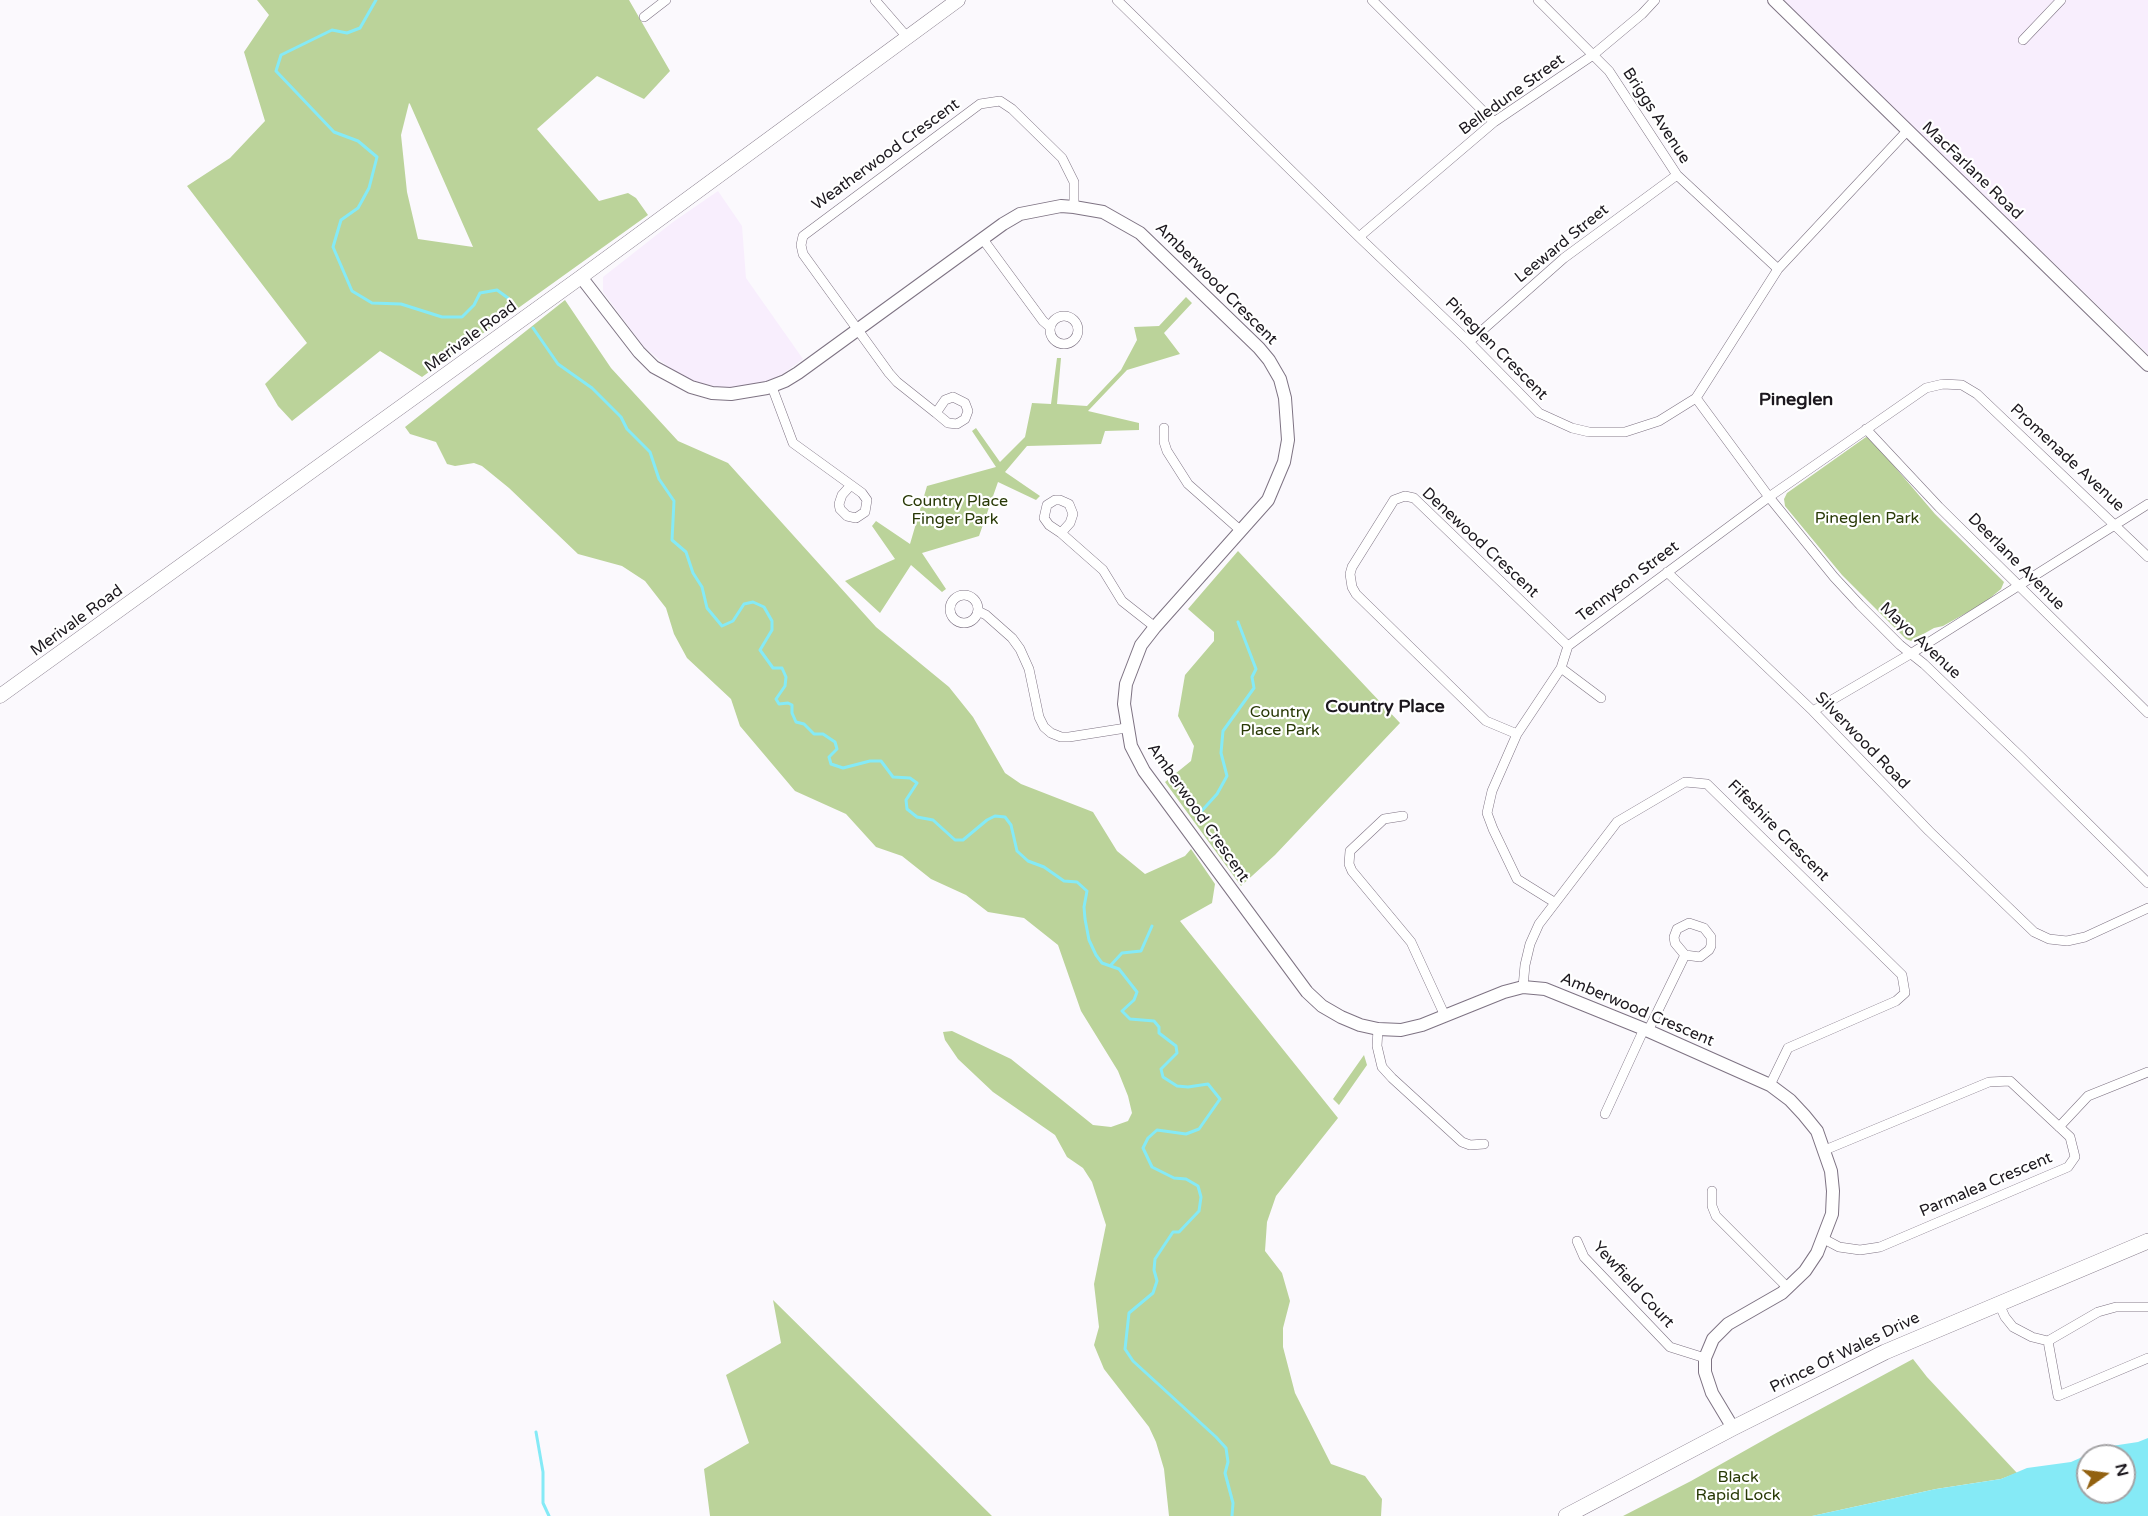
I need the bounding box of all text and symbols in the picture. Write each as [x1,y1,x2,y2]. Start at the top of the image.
street label: Belledune Street [1456,50,1568,140]
street label: Briggs Avenue [1618,64,1694,168]
street label: Weatherwood Crescent [809,95,963,215]
street label: MacFarlane Road [1918,118,2026,224]
street label: Leeward Street [1511,200,1613,288]
street label: Amberwood Crescent [1151,219,1281,349]
street label: Pineglen Crescent [1441,294,1551,404]
street label: Merivale Road [421,297,521,377]
district label: Pineglen [1759,389,1833,411]
street label: Promenade Avenue [2006,400,2128,516]
street label: Denewood Crescent [1418,484,1542,602]
park label: Country Place Finger Park [902,492,1008,530]
park label: Pineglen Park [1815,509,1919,529]
street label: Deerlane Avenue [1964,510,2068,614]
street label: Tennyson Street [1573,537,1683,627]
street label: Merivale Road [27,581,127,661]
street label: Mayo Avenue [1875,599,1965,683]
street label: Silverwood Road [1811,688,1913,794]
district label: Country Place [1325,696,1445,718]
park label: Country Place Park [1240,703,1320,741]
street label: Amberwood Crescent [1143,740,1253,886]
street label: Fifeshire Crescent [1723,776,1833,886]
street label: Amberwood Crescent [1557,969,1717,1051]
street label: Parmalea Crescent [1917,1148,2055,1222]
street label: Yewfield Court [1588,1238,1678,1332]
street label: Prince Of Wales Drive [1767,1308,1923,1398]
north arrow [2076,1444,2136,1504]
text: N [2110,1461,2133,1479]
park label: Black Rapid Lock [1696,1468,1780,1506]

